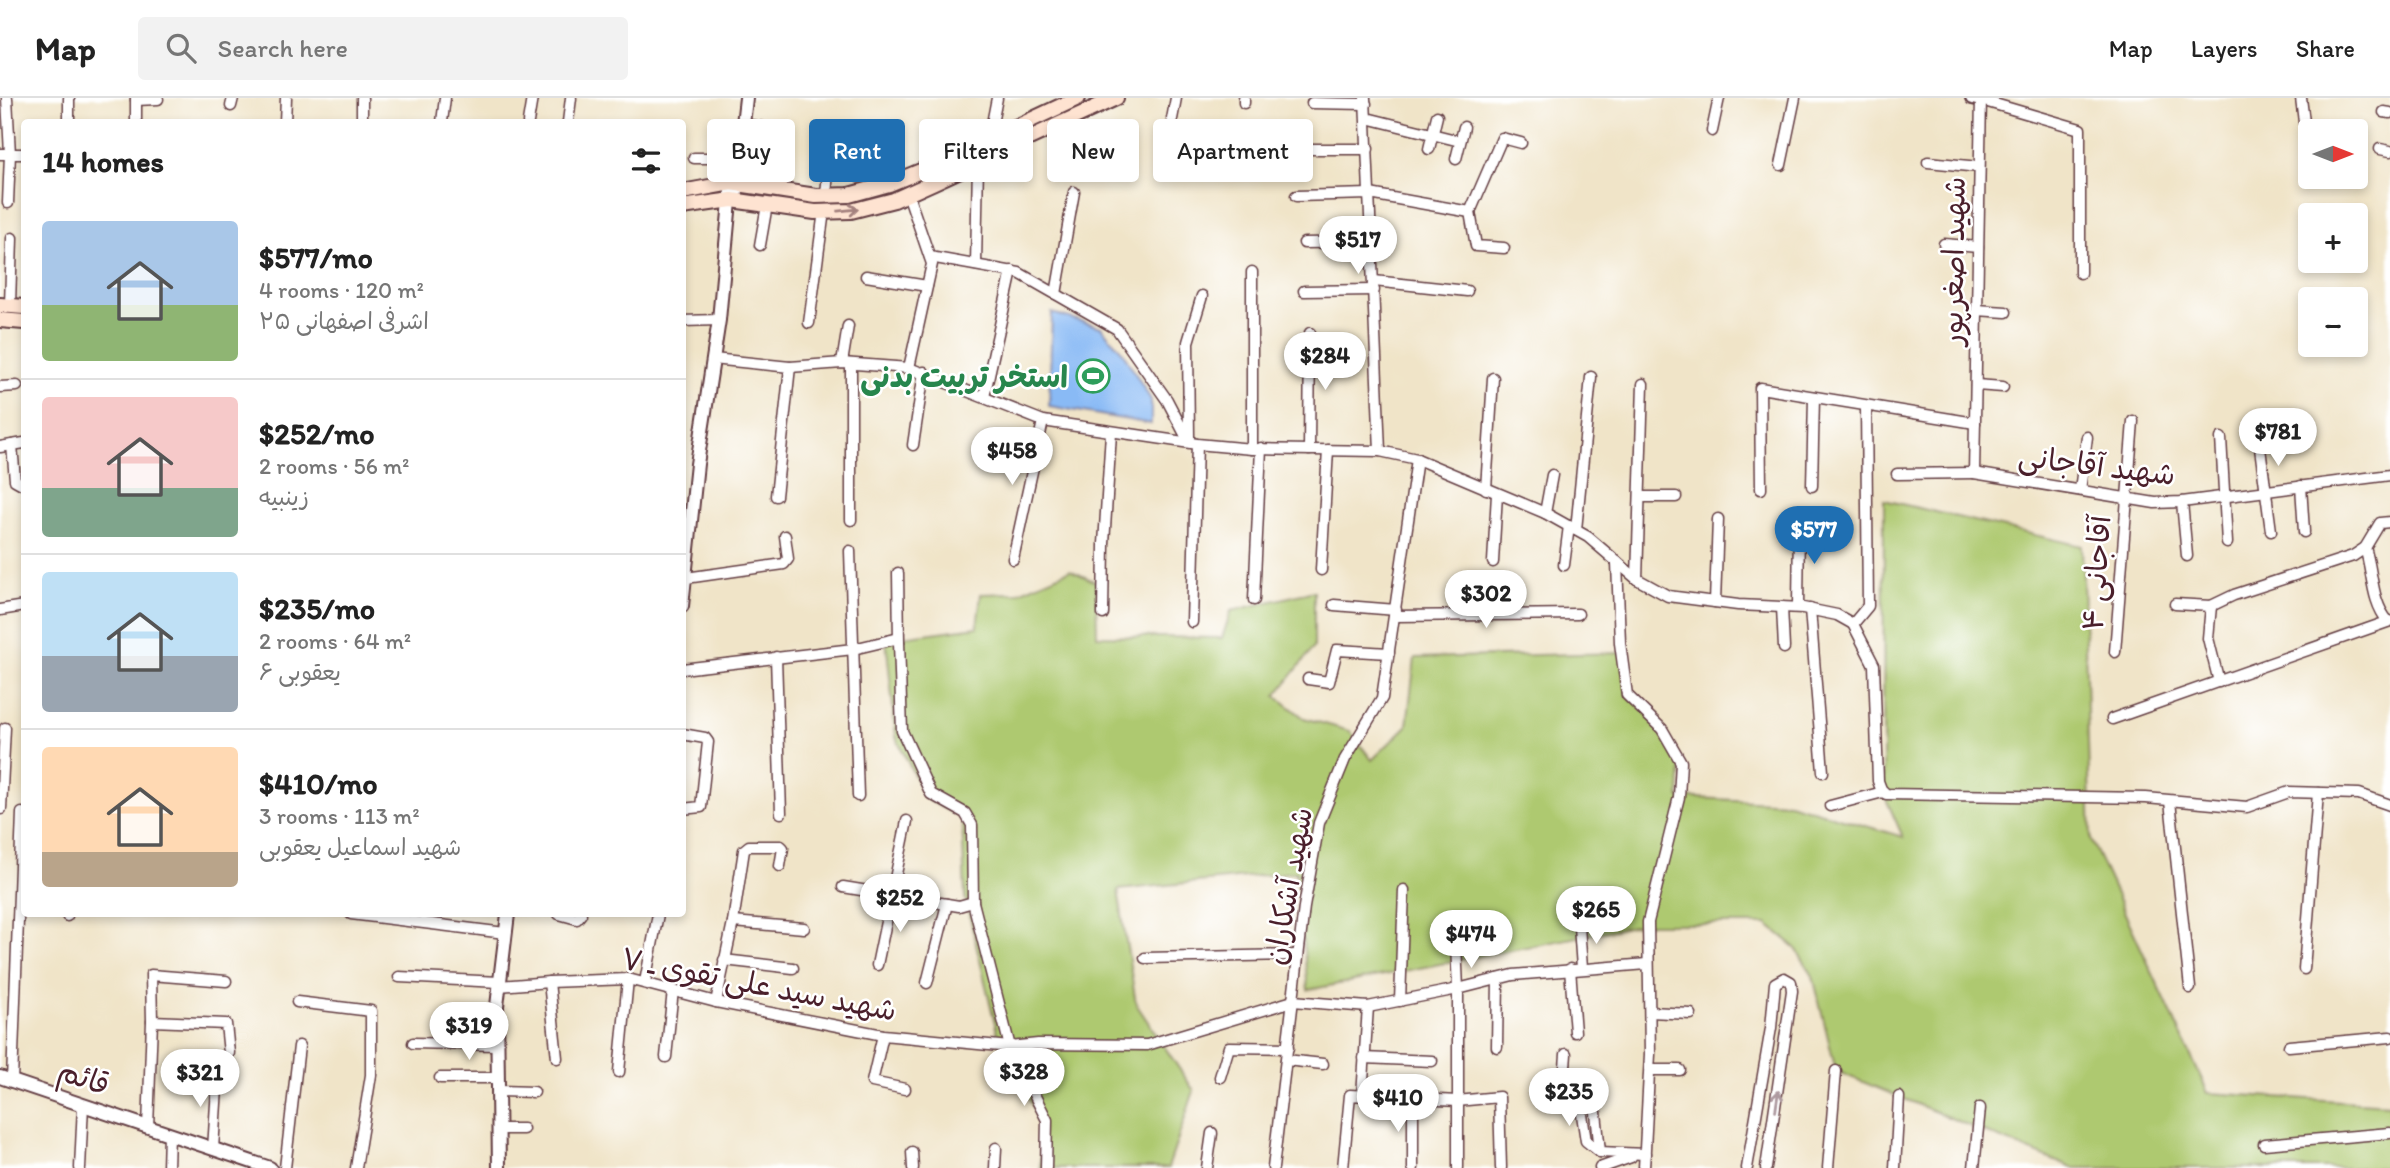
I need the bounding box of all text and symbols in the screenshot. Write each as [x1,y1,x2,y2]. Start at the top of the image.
search box [138,17,628,80]
text: Map [35,29,96,68]
icon: search [162,29,200,67]
text: Search here [218,32,348,64]
text: Map [2109,34,2153,63]
text: Layers [2191,34,2258,63]
text: Share [2296,34,2355,63]
chip: Buy [707,119,795,182]
chip: Rent [809,119,905,182]
chip: Filters [919,119,1033,182]
chip: New [1047,119,1139,182]
chip: Apartment [1153,119,1313,182]
north arrow [2298,119,2368,189]
map controls [2298,119,2368,357]
icon: filters [627,142,665,180]
text: 14 homes [42,143,164,180]
street label: شهید اصغرپور [1933,176,1974,349]
one-way arrow [836,203,859,216]
button: + [2298,203,2368,273]
pin: $517 [1317,216,1399,276]
text: $517 [1335,225,1381,253]
text: $577/mo [259,239,373,276]
icon: home [98,249,182,333]
text: 4 rooms · 120 m² [259,276,424,304]
button: − [2298,287,2368,357]
text: اشرفی اصفهانی ۲۵ [259,307,429,335]
pin: $284 [1284,332,1366,392]
text: $284 [1300,341,1350,369]
sports icon: استخر تربیت بدنی [1074,357,1112,395]
place label: استخر تربیت بدنی [860,358,1068,396]
pin: $781 [2237,408,2319,468]
text: $252/mo [259,415,375,452]
text: $781 [2255,417,2301,445]
icon: home [98,425,182,509]
pin: $458 [971,428,1053,487]
text: $458 [987,436,1037,464]
street label: شهید آقاجانی [2016,437,2178,494]
text: 2 rooms · 56 m² [259,452,410,480]
text: زینبیه [259,483,309,511]
pin: $577 [1773,506,1855,566]
street label: آقاجانی ۴ [2074,512,2120,632]
text: $577 [1791,515,1837,543]
pin: $302 [1445,570,1527,630]
text: $302 [1461,579,1511,607]
text: $235/mo [259,590,375,627]
icon: home [98,600,182,684]
text: 2 rooms · 64 m² [259,627,411,655]
text: یعقوبی ۶ [259,658,341,686]
text: $410/mo [259,765,378,802]
icon: home [98,775,182,859]
text: 3 rooms · 113 m² [259,802,420,830]
street label: شهید آشکاران [1256,804,1320,968]
text: شهید اسماعیل یعقوبی [259,833,461,861]
pin: $252 [859,874,941,934]
text: $252 [876,883,924,911]
pin: $265 [1555,886,1637,946]
text: $265 [1572,895,1620,923]
pin: $474 [1430,910,1512,970]
text: $474 [1446,919,1496,947]
street label: شهید سید علی تقوی ـ ۷ [618,939,900,1030]
pin: $319 [428,1002,510,1062]
text: $319 [446,1011,492,1039]
pin: $328 [983,1048,1065,1108]
pin: $321 [159,1049,241,1109]
street label: قائم [52,1051,115,1107]
text: $328 [1000,1057,1048,1085]
text: $321 [177,1058,223,1086]
pin: $235 [1528,1068,1610,1128]
pin: $410 [1357,1074,1439,1134]
text: $235 [1545,1077,1593,1105]
text: $410 [1373,1083,1423,1111]
one-way arrow [1770,1090,1783,1112]

